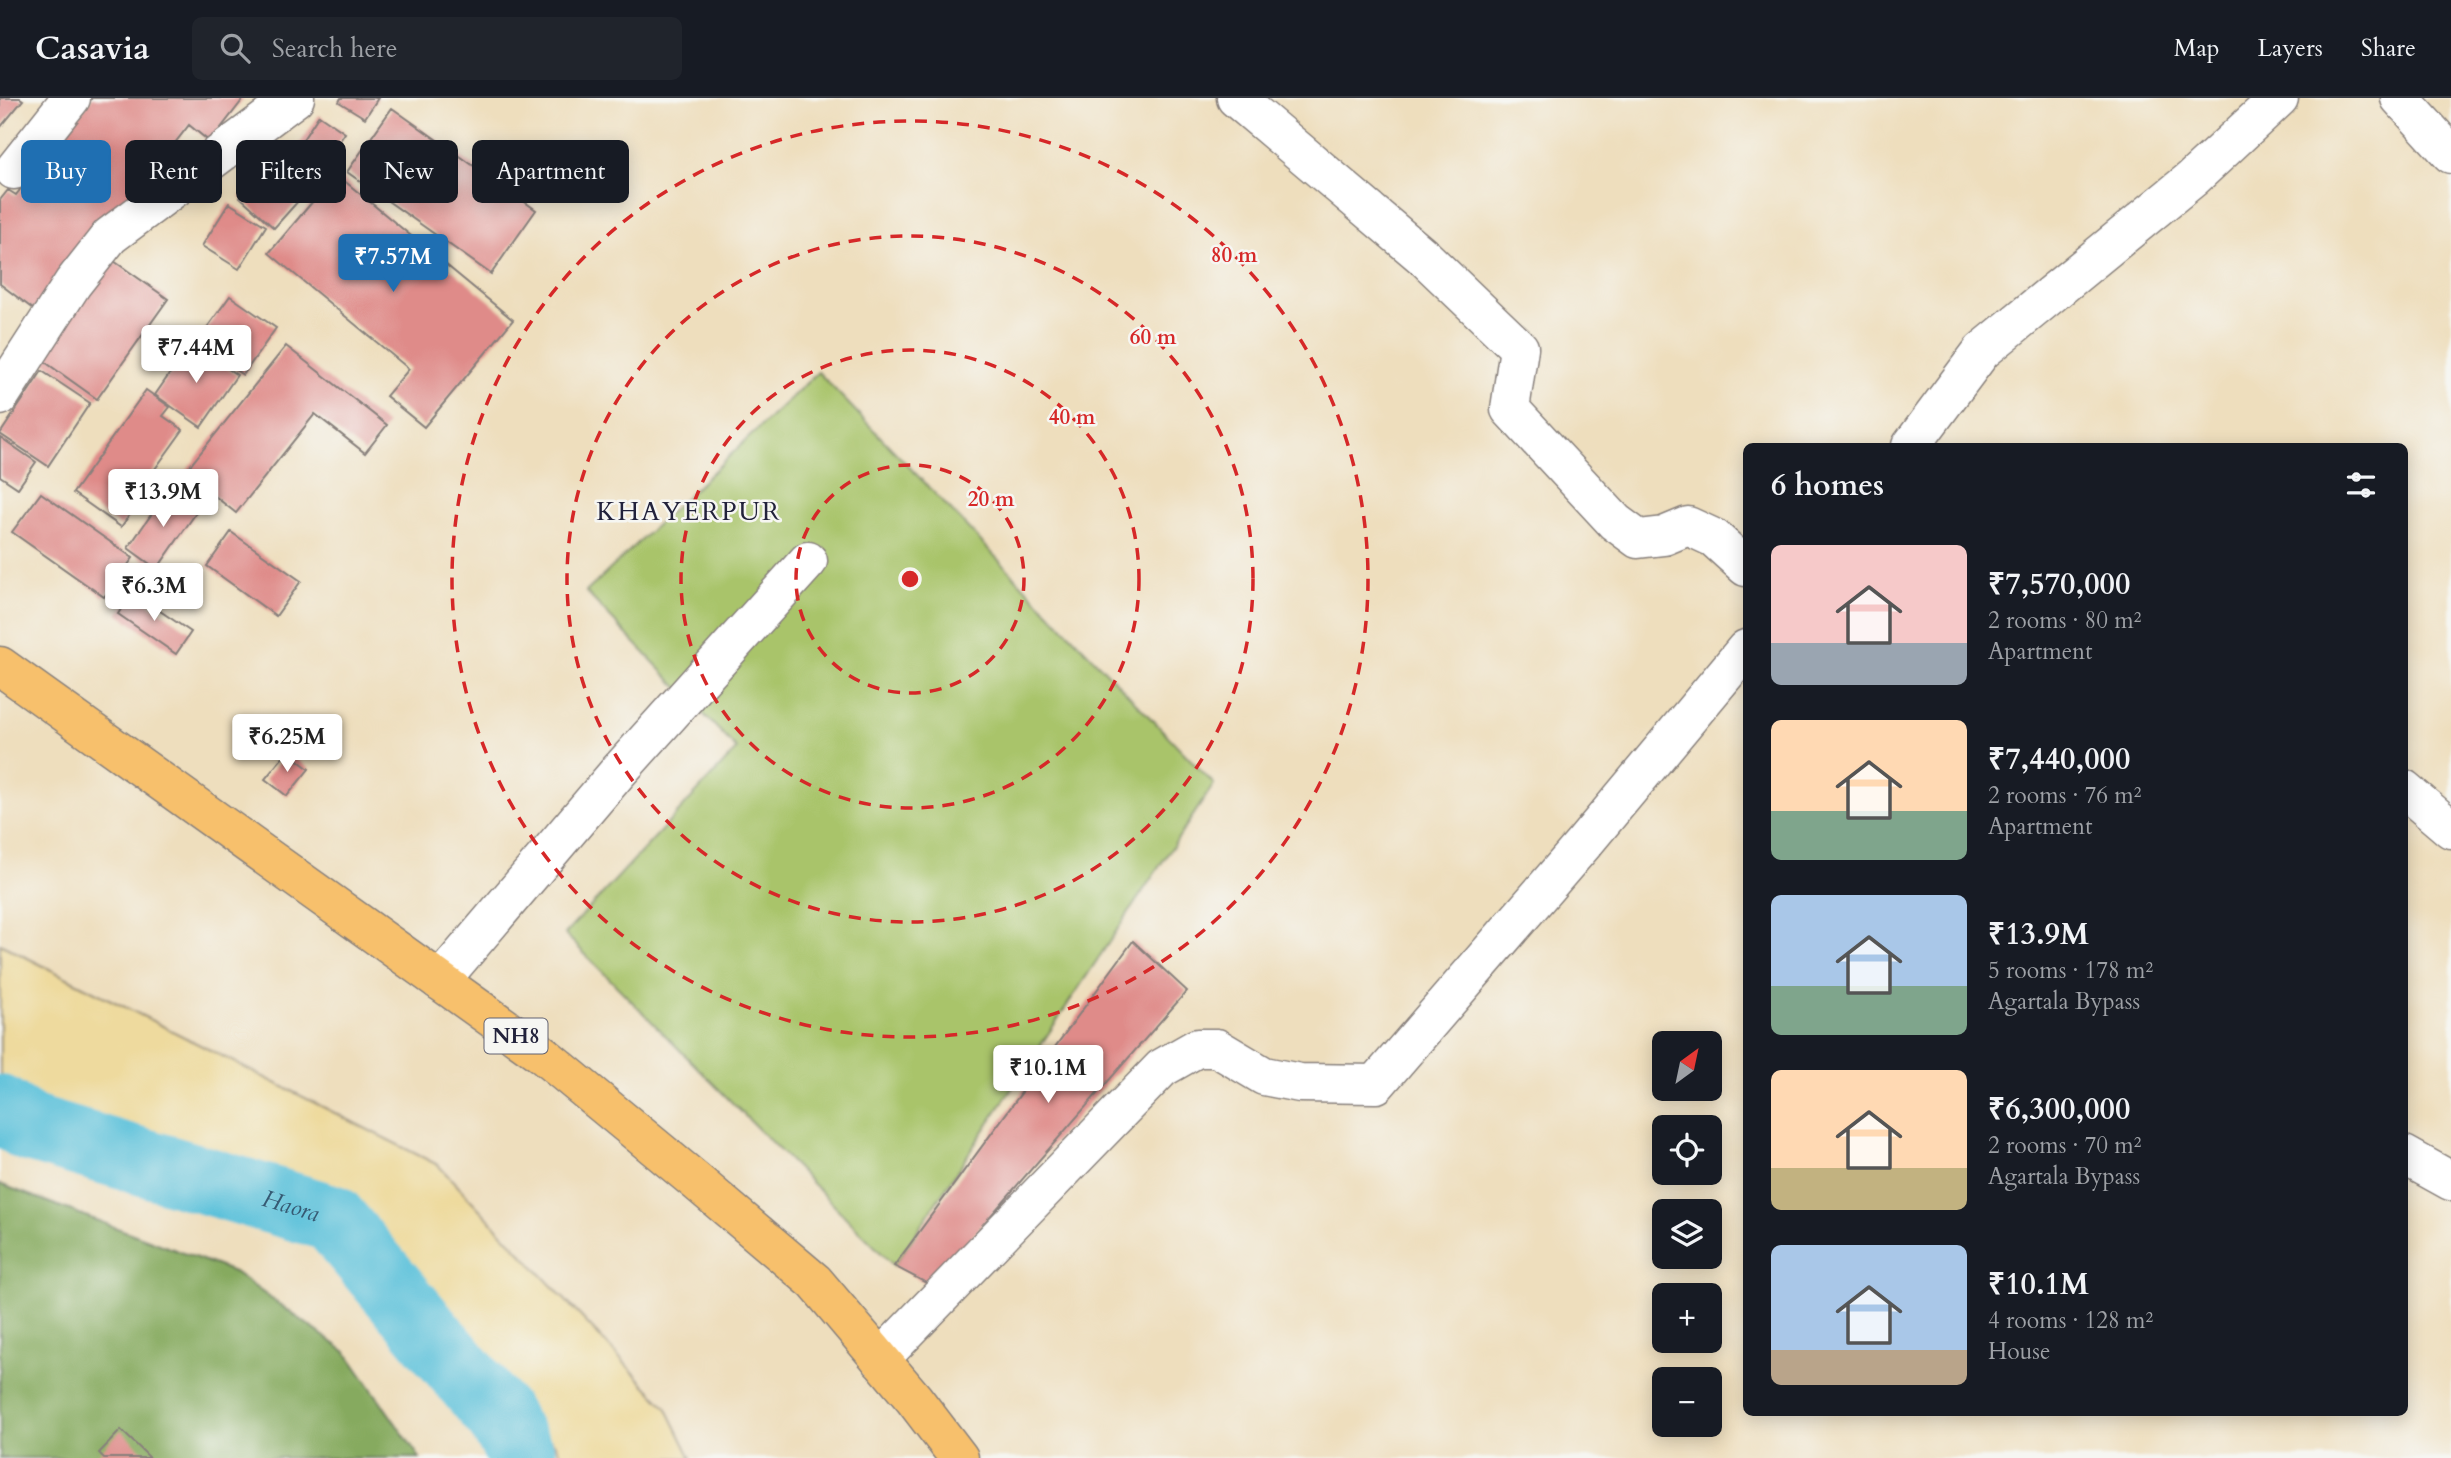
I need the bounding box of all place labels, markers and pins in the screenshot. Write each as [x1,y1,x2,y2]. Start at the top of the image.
pin: ₹7.57M [336,234,450,294]
pin: ₹7.44M [139,326,253,385]
pin: ₹13.9M [106,470,220,529]
pin: ₹6.3M [105,564,203,623]
centre of rings [898,567,922,591]
pin: ₹6.25M [230,714,344,774]
pin: ₹10.1M [991,1046,1105,1105]

